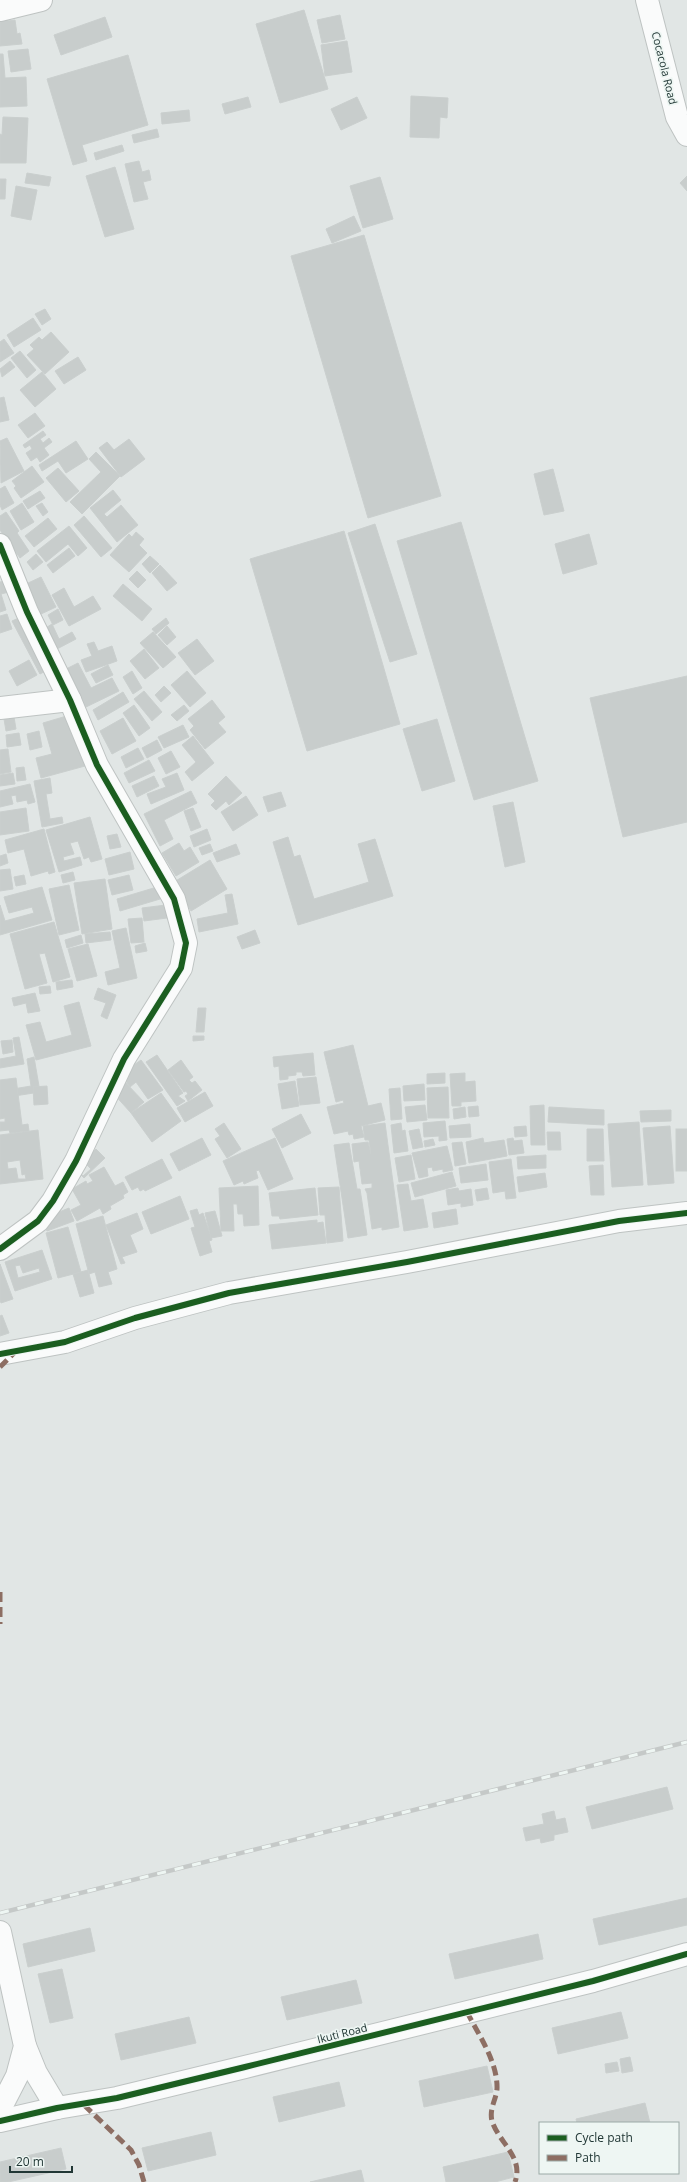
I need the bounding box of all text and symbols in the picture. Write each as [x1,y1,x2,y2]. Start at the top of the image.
street label: Cocacola Road [649,30,681,106]
street label: Ikuti Road [315,2020,369,2046]
legend [539,2122,679,2174]
text: Cycle path [575,2129,633,2146]
scale bar [10,2148,72,2174]
text: Path [575,2149,601,2166]
text: 20 m [16,2153,44,2170]

